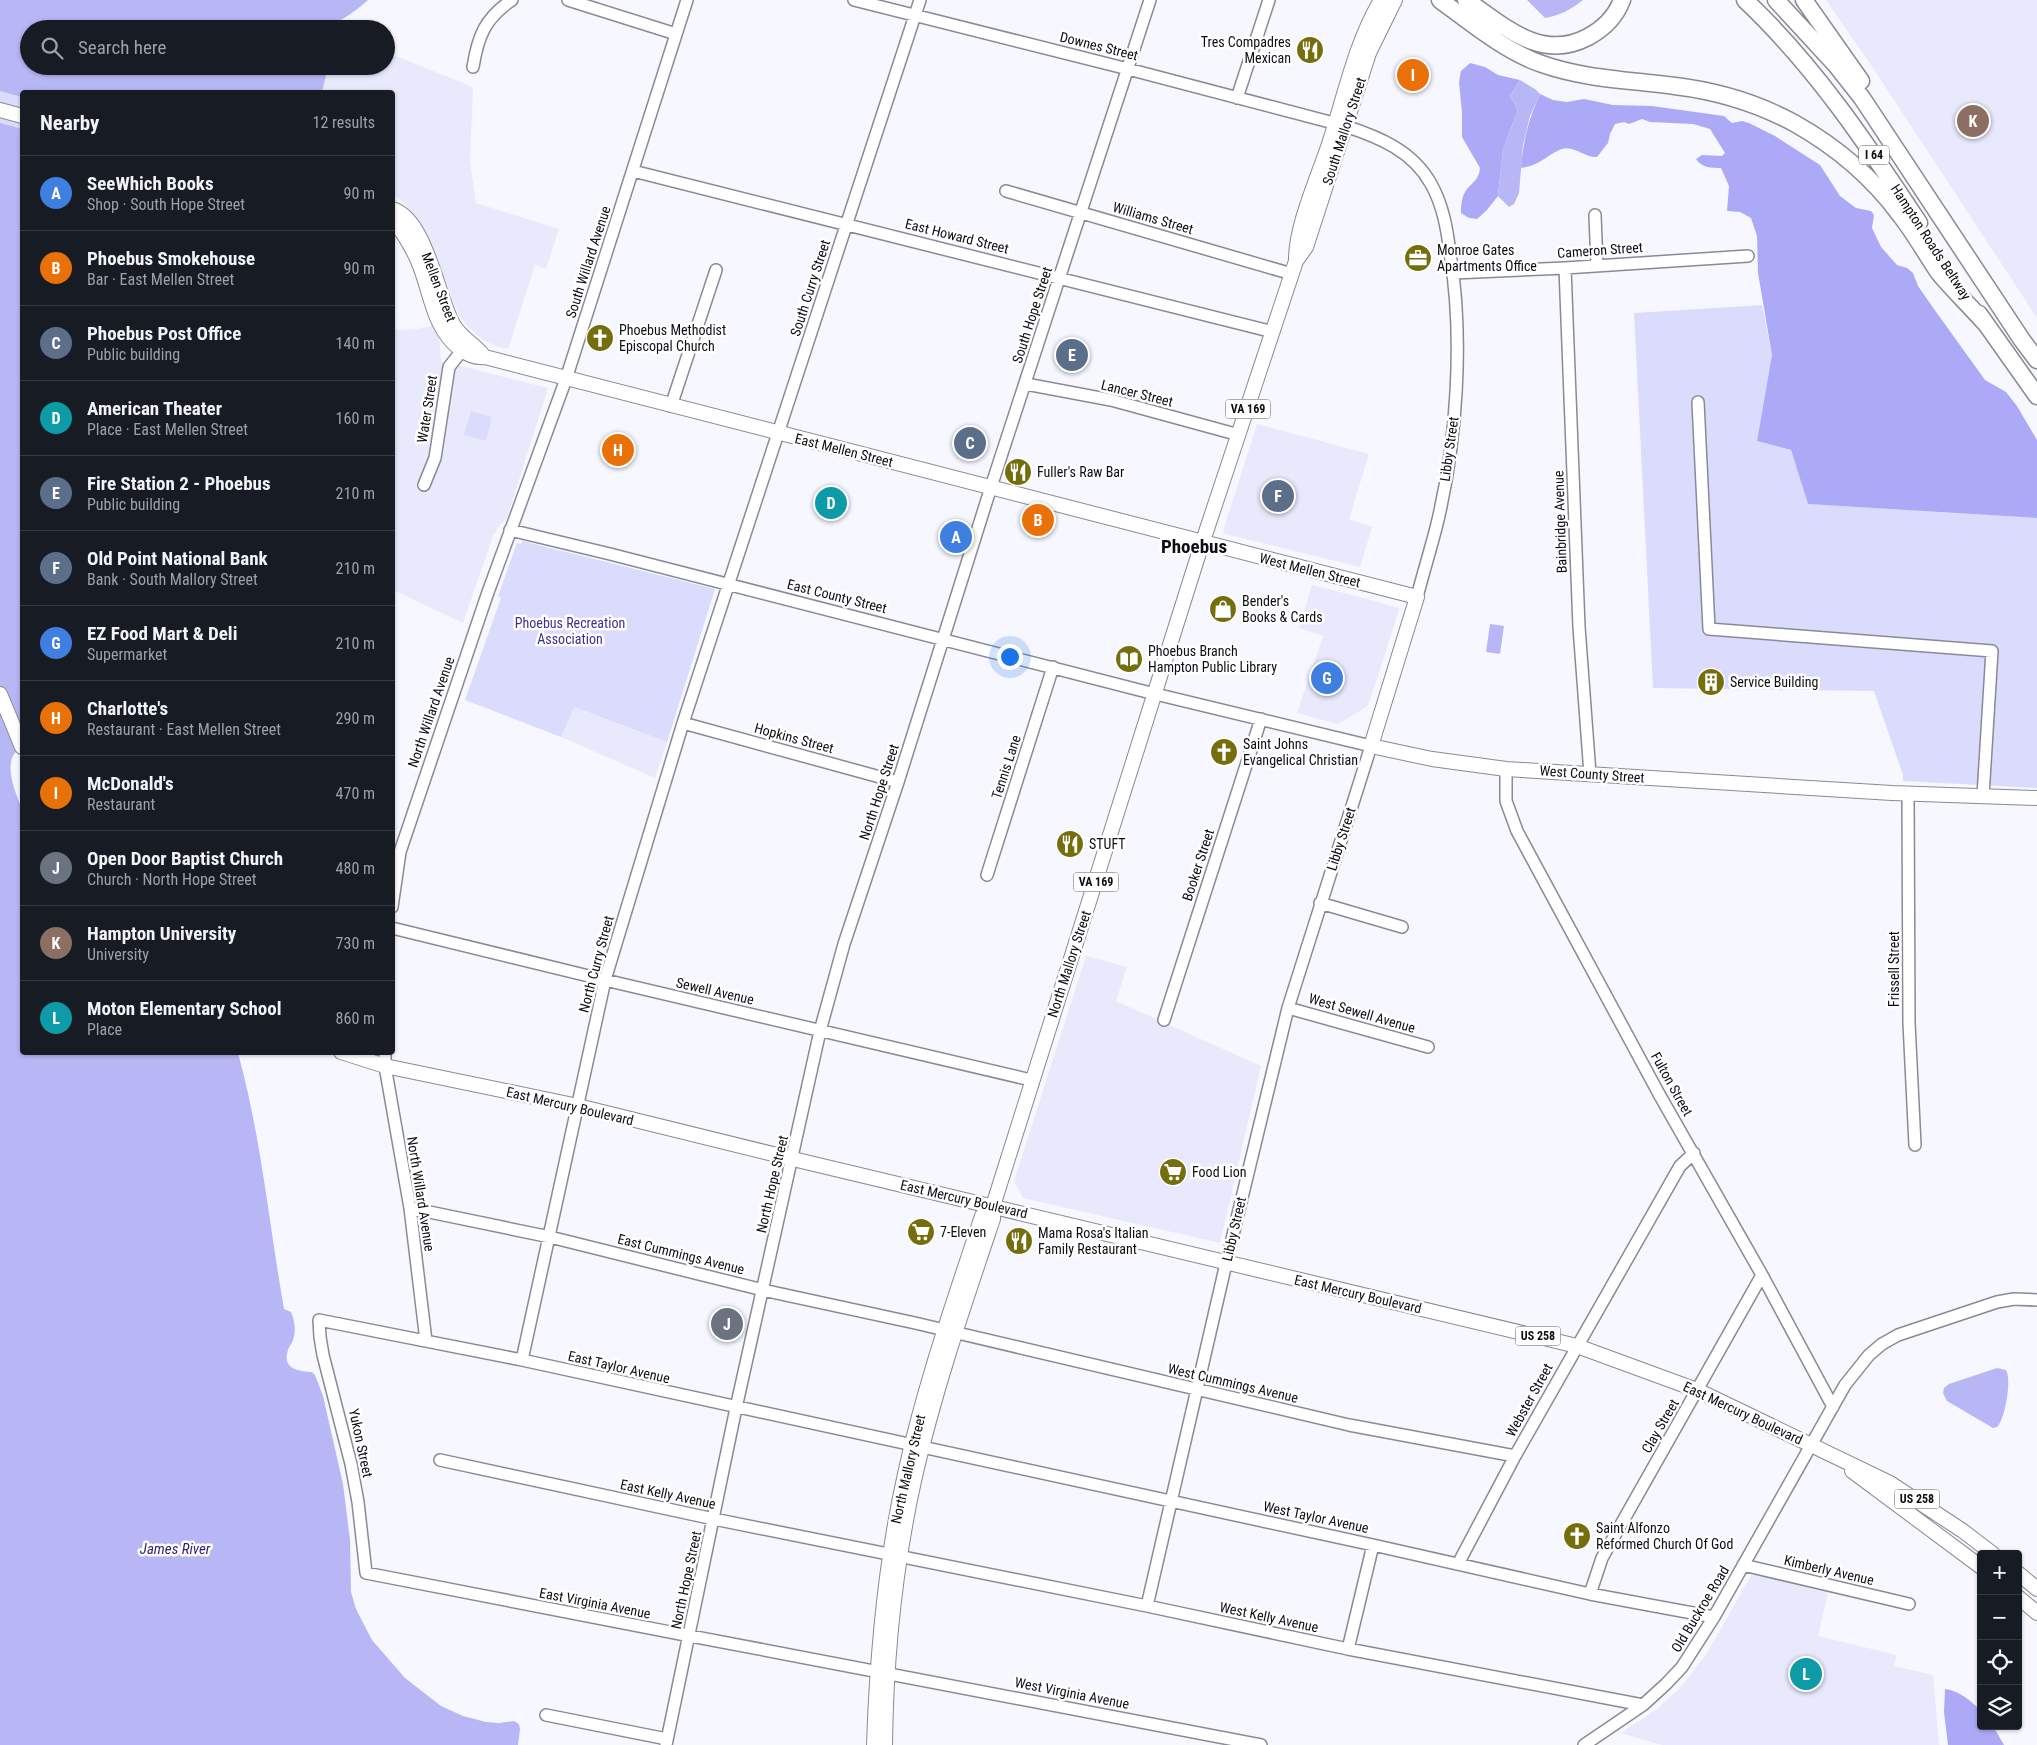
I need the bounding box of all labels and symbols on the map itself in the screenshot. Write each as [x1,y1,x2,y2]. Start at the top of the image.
street label: Downes Street [1058,29,1140,63]
place label: Tres Compadres Mexican [1201,34,1291,66]
restaurant icon: Tres Compadres Mexican [1295,35,1325,65]
pin: I [1397,56,1429,94]
street label: South Mallory Street [1319,75,1369,187]
pin: K [1957,102,1989,140]
road number: I 64 [1859,146,1889,164]
street label: Hampton Roads Beltway [1888,181,1974,303]
street label: Williams Street [1111,199,1195,237]
street label: South Willard Avenue [562,204,614,320]
street label: East Howard Street [904,215,1010,257]
street label: South Curry Street [787,238,833,338]
street label: Cameron Street [1557,239,1643,261]
place label: Monroe Gates Apartments Office [1437,242,1537,274]
office icon: Monroe Gates Apartments Office [1403,243,1433,273]
street label: Mellen Street [418,250,460,324]
street label: South Hope Street [1009,265,1055,365]
place label: Phoebus Methodist Episcopal Church [619,322,726,354]
church icon: Phoebus Methodist Episcopal Church [585,323,615,353]
pin: E [1056,336,1088,374]
street label: Water Street [414,374,440,444]
street label: Lancer Street [1099,376,1175,410]
road number: VA 169 [1226,399,1270,418]
street label: Libby Street [1437,415,1461,483]
pin: C [954,424,986,462]
street label: East Mellen Street [793,430,895,470]
pin: H [602,431,634,469]
restaurant icon: Fuller's Raw Bar [1003,457,1033,487]
place label: Fuller's Raw Bar [1037,464,1124,480]
street label: Bainbridge Avenue [1550,470,1570,574]
pin: F [1262,477,1294,515]
pin: D [815,484,847,522]
pin: B [1022,501,1054,539]
pin: A [940,518,972,556]
district label: Phoebus [1161,535,1227,558]
street label: West Mellen Street [1258,550,1362,590]
street label: East County Street [786,576,888,616]
place label: Bender's Books & Cards [1242,593,1323,625]
shop icon: Bender's Books & Cards [1208,594,1238,624]
park label: Phoebus Recreation Association [515,615,625,647]
place label: Phoebus Branch Hampton Public Library [1148,643,1277,675]
your location [997,644,1023,670]
library icon: Phoebus Branch Hampton Public Library [1114,644,1144,674]
street label: North Willard Avenue [405,654,458,769]
pin: G [1311,659,1343,697]
building icon: Service Building [1696,667,1726,697]
place label: Service Building [1730,674,1818,690]
street label: Hopkins Street [753,720,835,756]
street label: Tennis Lane [988,733,1024,801]
place label: Saint Johns Evangelical Christian [1243,736,1358,768]
church icon: Saint Johns Evangelical Christian [1209,737,1239,767]
street label: North Hope Street [856,742,902,842]
street label: West County Street [1539,762,1645,786]
street label: Libby Street [1323,805,1359,873]
street label: Booker Street [1179,827,1217,903]
restaurant icon: STUFT [1055,829,1085,859]
place label: STUFT [1089,836,1126,852]
road number: VA 169 [1074,872,1118,892]
street label: North Mallory Street [1044,909,1094,1019]
street label: North Curry Street [575,914,617,1014]
street label: Frissell Street [1886,931,1902,1007]
street label: Sewell Avenue [674,974,756,1008]
street label: West Sewell Avenue [1307,990,1418,1036]
street label: Fulton Street [1648,1049,1696,1119]
street label: East Mercury Boulevard [505,1084,635,1128]
street label: North Hope Street [753,1134,791,1234]
street label: North Willard Avenue [404,1135,438,1253]
supermarket icon: Food Lion [1158,1157,1188,1187]
place label: Food Lion [1192,1164,1246,1180]
street label: East Mercury Boulevard [899,1177,1029,1221]
street label: Libby Street [1219,1195,1249,1263]
supermarket icon: 7-Eleven [906,1217,936,1247]
place label: 7-Eleven [940,1224,986,1240]
place label: Mama Rosa's Italian Family Restaurant [1038,1225,1149,1257]
restaurant icon: Mama Rosa's Italian Family Restaurant [1004,1226,1034,1256]
street label: East Cummings Avenue [616,1231,746,1278]
street label: East Mercury Boulevard [1293,1272,1423,1316]
pin: J [711,1305,743,1343]
road number: US 258 [1516,1326,1560,1345]
street label: East Taylor Avenue [566,1347,672,1387]
street label: West Cummings Avenue [1166,1360,1300,1406]
street label: Webster Street [1502,1361,1556,1439]
street label: East Mercury Boulevard [1681,1378,1805,1448]
street label: Clay Street [1638,1396,1682,1456]
street label: Yukon Street [346,1407,376,1479]
street label: North Mallory Street [888,1413,928,1525]
street label: East Kelly Avenue [619,1476,718,1512]
road number: US 258 [1894,1490,1940,1508]
street label: West Taylor Avenue [1262,1498,1371,1536]
place label: Saint Alfonzo Reformed Church Of God [1596,1520,1733,1552]
church icon: Saint Alfonzo Reformed Church Of God [1562,1521,1592,1551]
street label: North Hope Street [668,1530,704,1630]
water label: James River [140,1540,211,1558]
street label: Kimberly Avenue [1783,1552,1876,1588]
street label: Old Buckroe Road [1668,1563,1732,1655]
street label: East Virginia Avenue [538,1584,652,1622]
street label: West Kelly Avenue [1218,1599,1320,1635]
pin: L [1790,1655,1822,1693]
street label: West Virginia Avenue [1013,1674,1131,1712]

